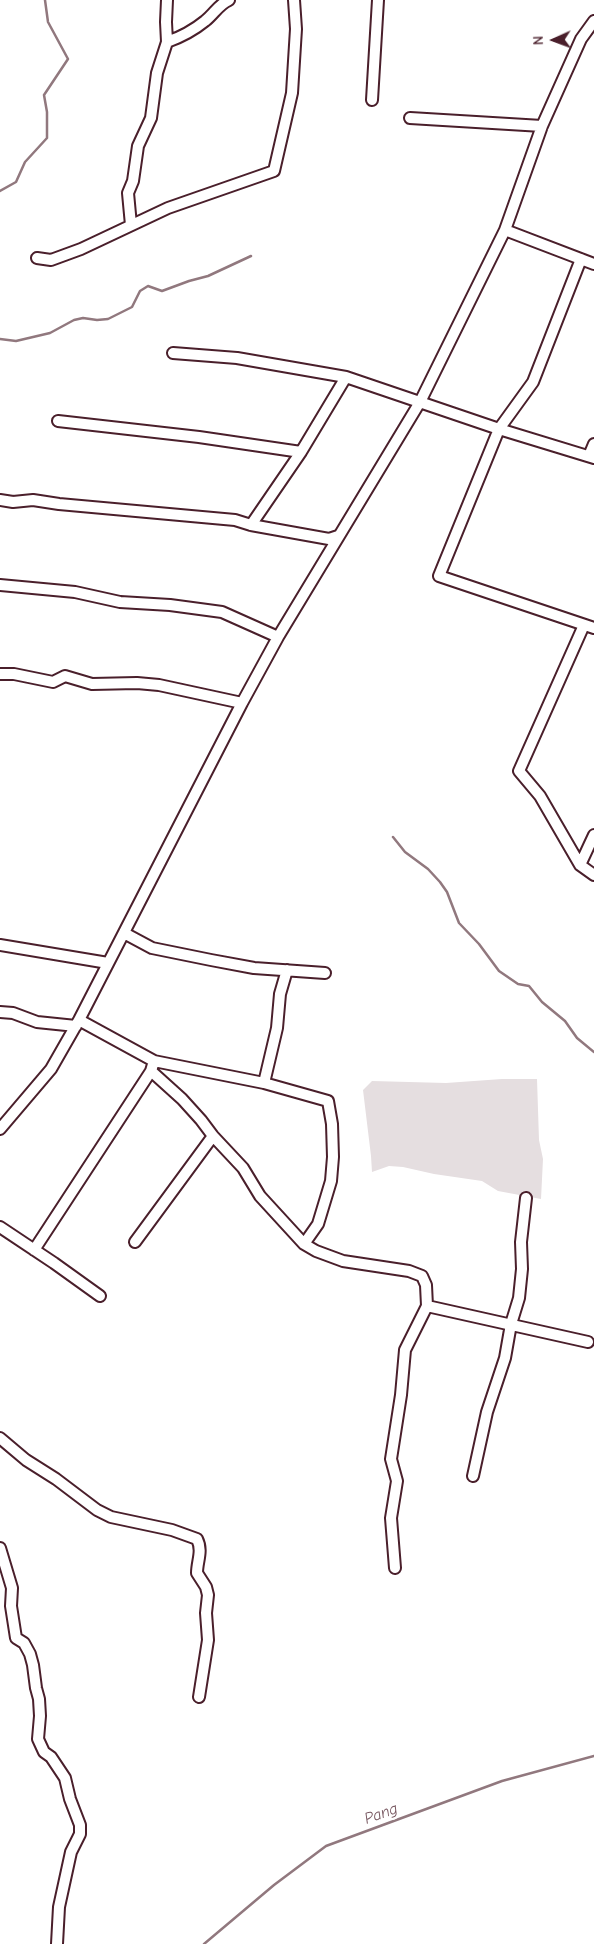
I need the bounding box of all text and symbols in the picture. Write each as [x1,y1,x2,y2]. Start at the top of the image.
north arrow [529,15,579,65]
text: N [530,36,547,45]
water label: Pang [362,1799,400,1829]

